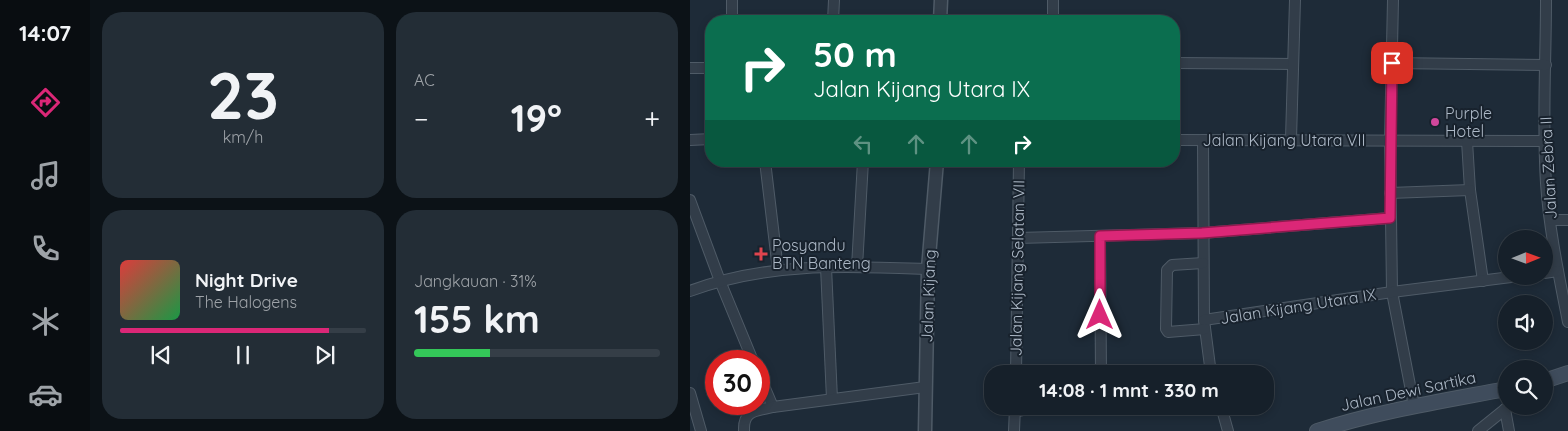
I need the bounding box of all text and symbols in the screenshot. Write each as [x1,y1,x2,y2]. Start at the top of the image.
text: 14:07 [19,19,71,47]
text: 50 m [813,32,897,76]
icon: right [730,35,795,100]
pin [1371,42,1413,84]
icon: arrive [1378,49,1406,77]
text: 23 [207,54,279,135]
text: AC [414,70,435,90]
text: Jalan Kijang Utara IX [813,75,1030,103]
icon: directions [28,85,63,120]
text: 19° [511,94,562,142]
text: − [414,101,429,136]
text: + [644,101,660,136]
place label: Purple Hotel [1445,103,1492,141]
marker: Purple Hotel [1429,116,1441,128]
street label: Jalan Zebra II [1535,116,1561,220]
text: km/h [223,127,263,147]
icon: left [849,130,877,158]
icon: ahead [902,130,930,158]
icon: ahead [955,130,983,158]
icon: right [1008,130,1036,158]
street label: Jalan Kijang Utara VII [1203,130,1365,150]
icon: music [28,158,63,193]
street label: Jalan Kijang Selatan VII [1005,180,1029,356]
north arrow [1498,230,1552,285]
map controls [1498,230,1553,415]
icon: phone [28,231,63,266]
place label: Posyandu BTN Banteng [772,235,871,273]
marker: Posyandu BTN Banteng [754,247,768,261]
street label: Jalan Kijang [916,249,940,343]
text: Night Drive [195,268,298,292]
text: Jangkauan · 31% [414,271,537,291]
street label: Jalan Kijang Utara IX [1218,284,1378,328]
position arrow [1073,288,1125,340]
text: The Halogens [195,292,297,312]
text: 155 km [414,295,540,343]
button: sound [1498,295,1553,350]
icon: climate [28,304,63,339]
icon: previous [147,341,175,369]
icon: pause [229,341,257,369]
icon: next [311,341,339,369]
speed limit sign: 30 [705,350,770,415]
button: search [1498,360,1553,415]
street label: Jalan Dewi Sartika [1338,367,1478,415]
icon: car [28,377,63,412]
text: 14:08 · 1 mnt · 330 m [1039,378,1219,402]

